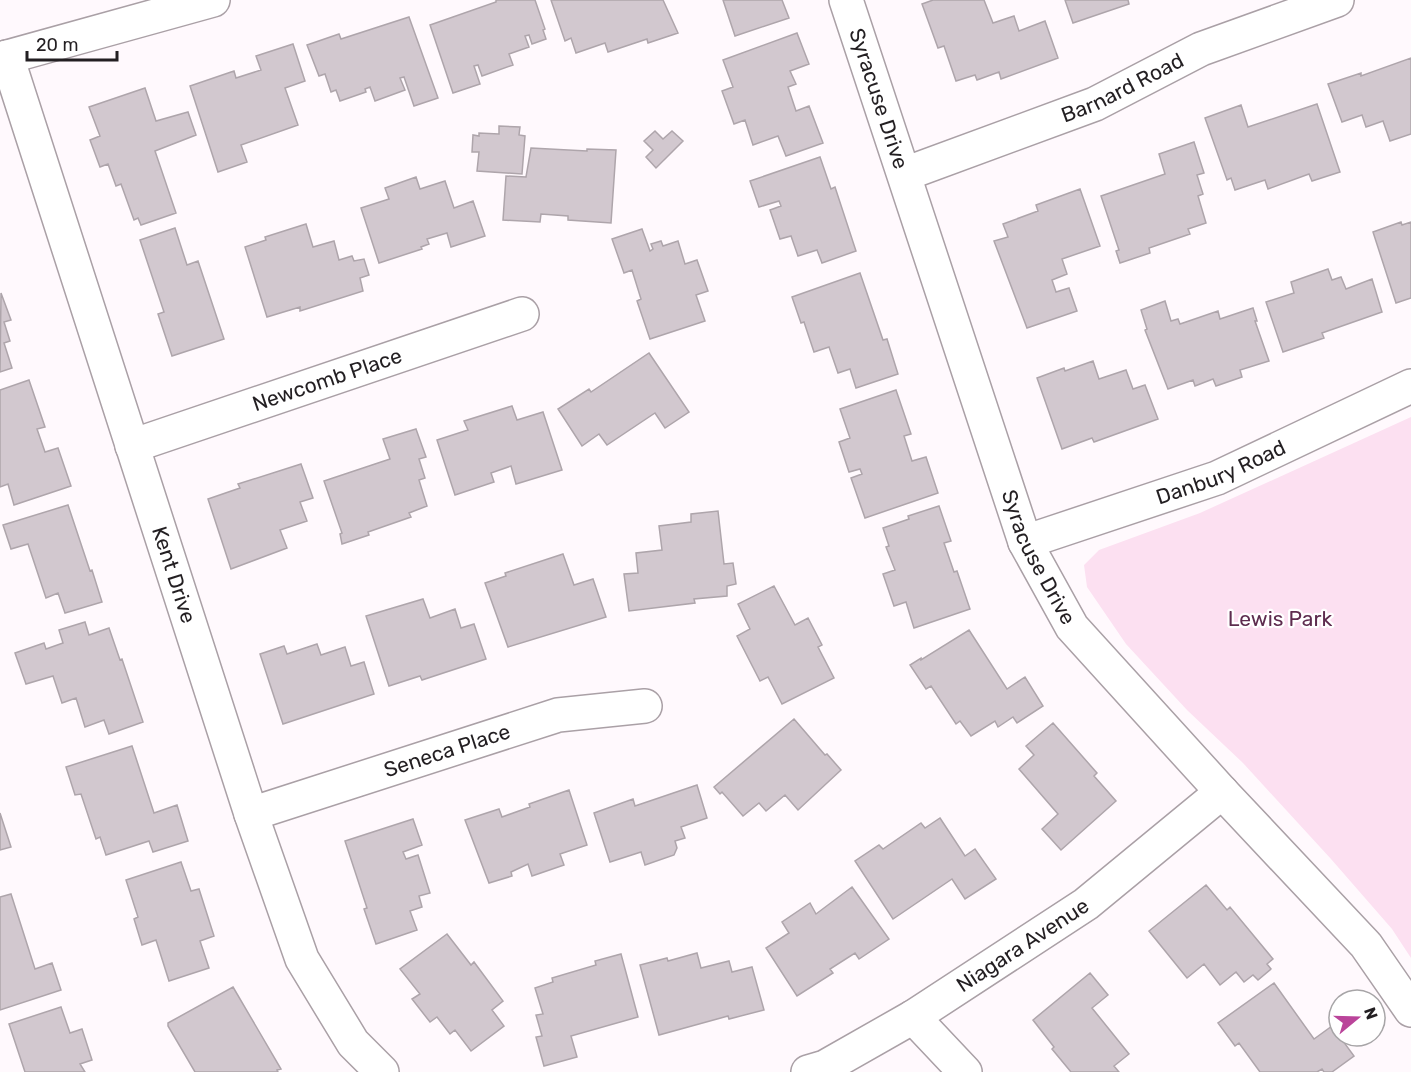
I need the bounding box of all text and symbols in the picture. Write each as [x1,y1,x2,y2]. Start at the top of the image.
scale bar [27,24,117,62]
street label: Syracuse Drive [844,25,914,172]
text: 20 m [36,34,78,56]
street label: Barnard Road [1058,47,1188,127]
street label: Newcomb Place [249,343,405,416]
street label: Danbury Road [1153,434,1290,509]
street label: Syracuse Drive [997,487,1081,629]
street label: Kent Drive [147,523,202,626]
park label: Lewis Park [1228,606,1332,631]
street label: Seneca Place [381,718,513,782]
street label: Niagara Avenue [952,893,1093,997]
north arrow [1327,988,1387,1048]
text: N [1360,1005,1382,1022]

